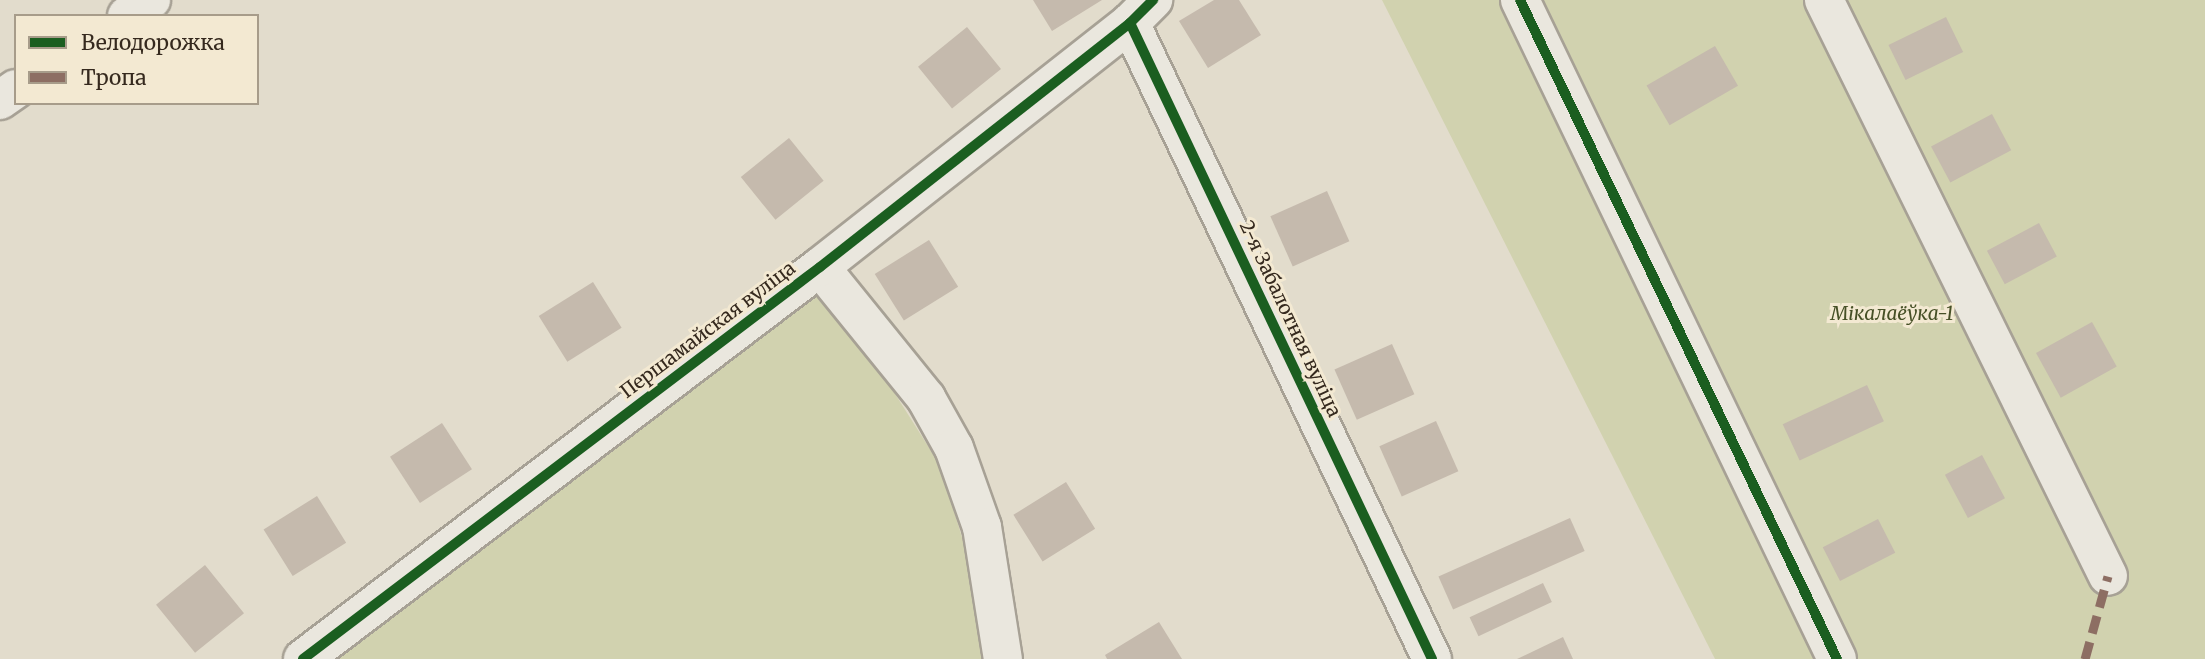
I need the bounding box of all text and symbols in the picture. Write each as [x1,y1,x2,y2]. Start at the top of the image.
legend [14,14,259,105]
text: Велодорожка [81,29,225,56]
text: Тропа [81,64,146,91]
street label: 2-я Забалотная вуліца [1234,217,1346,421]
street label: Першамайская вуліца [616,257,800,403]
park label: Мікалаёўка-1 [1831,303,1953,325]

